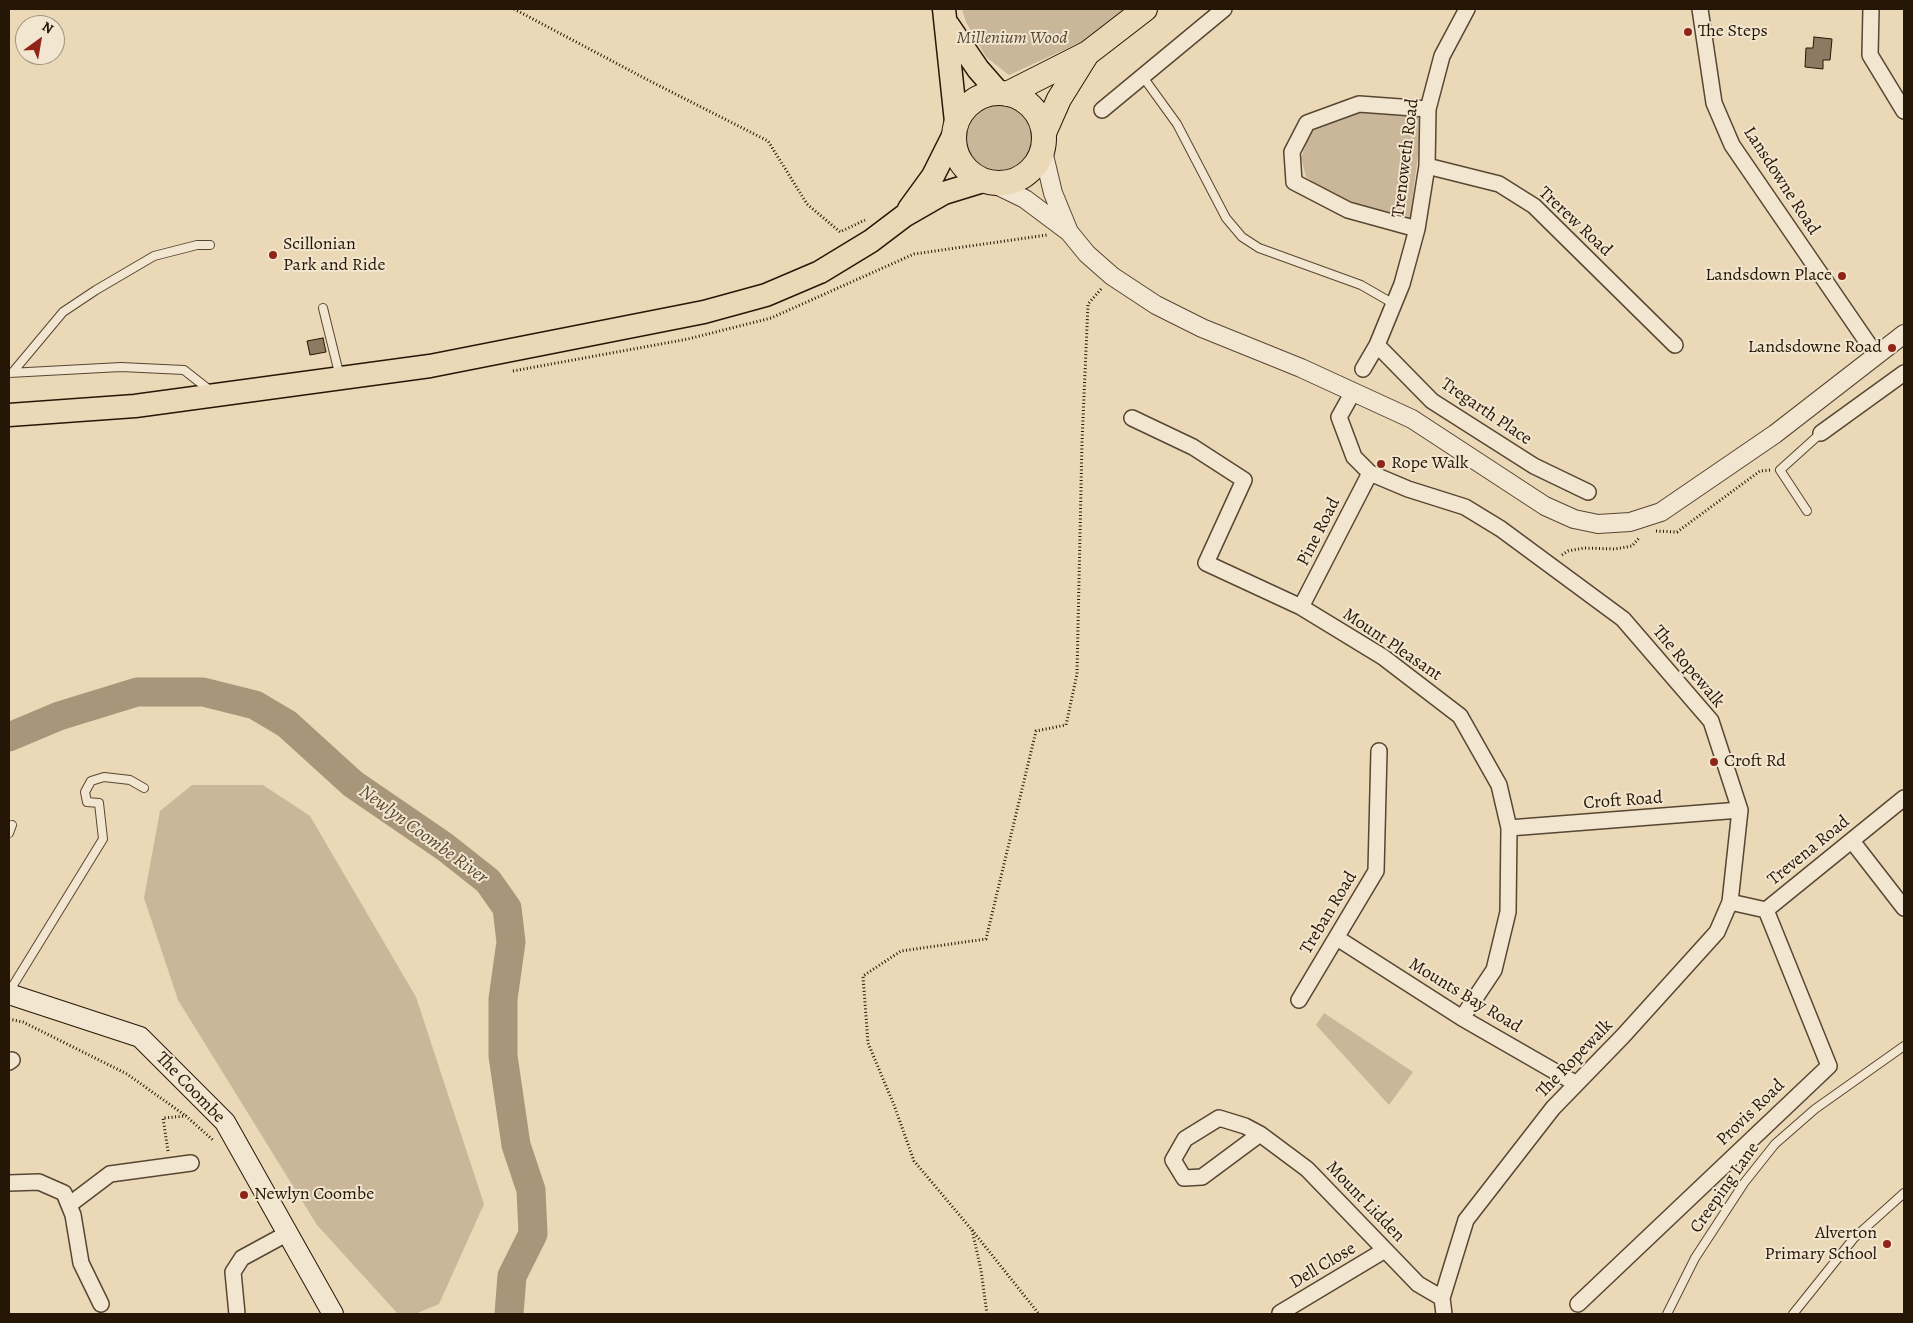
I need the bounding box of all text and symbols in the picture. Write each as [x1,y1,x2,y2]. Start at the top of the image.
north arrow [15,15,65,65]
text: N [38,17,57,38]
place label: The Steps [1698,21,1768,43]
marker: The Steps [1682,26,1694,38]
park label: Millenium Wood [956,28,1068,50]
street label: Trenoweth Road [1388,97,1424,219]
street label: Lansdowne Road [1738,123,1824,239]
street label: Trerew Road [1534,183,1616,261]
place label: Scillonian Park and Ride [283,234,385,276]
marker: Scillonian Park and Ride [267,249,279,261]
place label: Landsdown Place [1705,265,1832,287]
marker: Landsdown Place [1836,270,1848,282]
place label: Landsdowne Road [1748,337,1882,359]
marker: Landsdowne Road [1886,342,1898,354]
street label: Tregarth Place [1436,374,1536,450]
place label: Rope Walk [1391,453,1469,475]
marker: Rope Walk [1375,458,1387,470]
street label: Pine Road [1293,494,1345,570]
street label: Mount Pleasant [1338,604,1446,686]
street label: The Ropewalk [1647,622,1729,712]
place label: Croft Rd [1724,751,1786,773]
marker: Croft Rd [1708,756,1720,768]
water label: Newlyn Coombe River [354,781,492,889]
street label: Croft Road [1583,787,1663,815]
street label: Trevena Road [1764,811,1854,891]
street label: Treban Road [1296,868,1362,958]
street label: Mounts Bay Road [1405,954,1525,1038]
street label: The Ropewalk [1532,1015,1618,1103]
street label: The Coombe [151,1048,229,1128]
street label: Provis Road [1712,1075,1790,1151]
street label: Creeping Lane [1686,1138,1764,1238]
street label: Mount Lidden [1321,1157,1409,1247]
place label: Newlyn Coombe [254,1184,374,1206]
marker: Newlyn Coombe [238,1189,250,1201]
place label: Alverton Primary School [1764,1223,1877,1266]
street label: Dell Close [1286,1238,1360,1294]
marker: Alverton Primary School [1881,1238,1893,1250]

